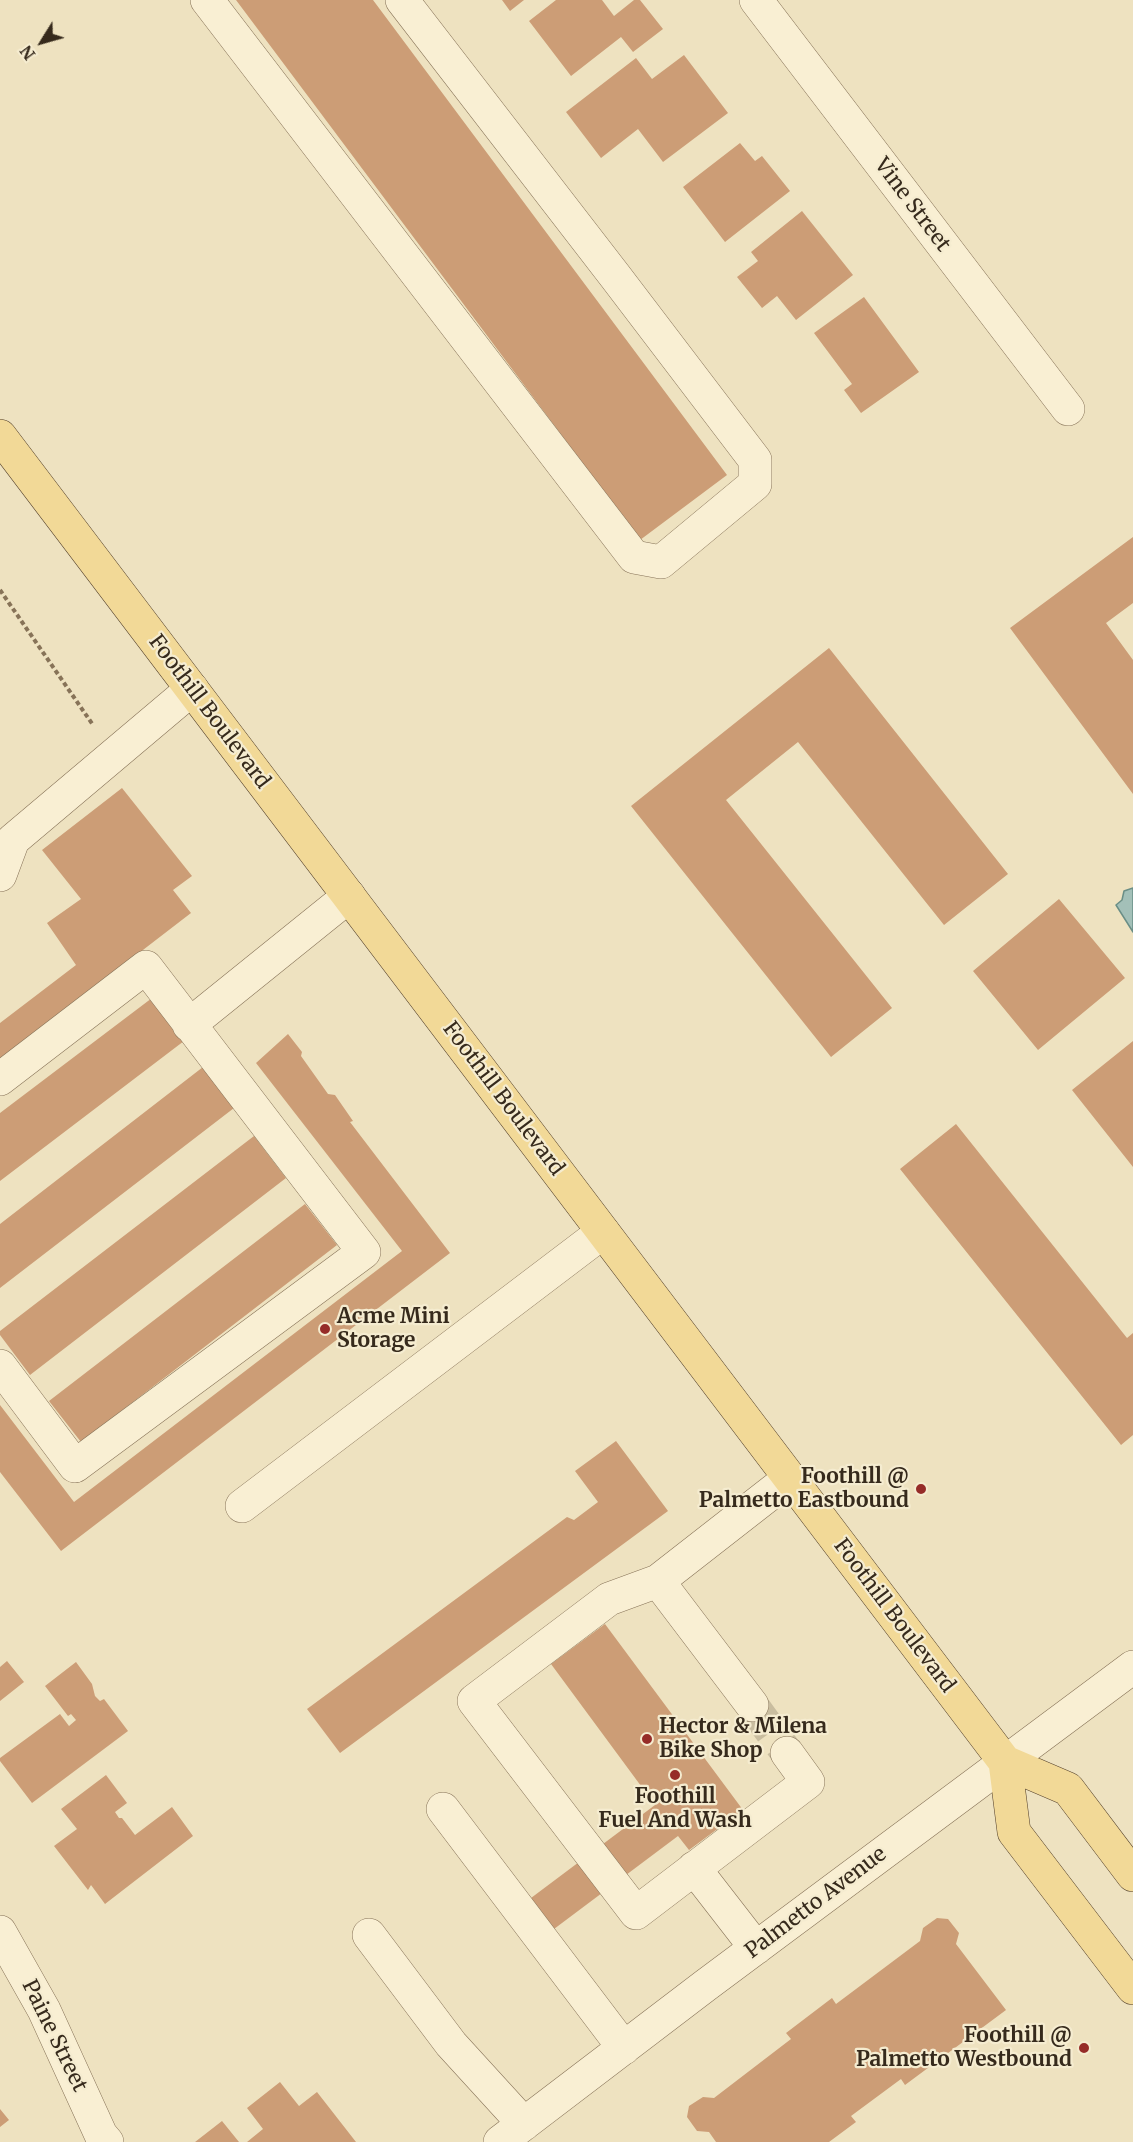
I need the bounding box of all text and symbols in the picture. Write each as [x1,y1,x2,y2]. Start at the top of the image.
north arrow [12,12,72,72]
text: N [16,42,39,64]
street label: Vine Street [869,153,955,257]
street label: Foothill Boulevard [143,630,275,794]
street label: Foothill Boulevard [437,1017,569,1181]
place label: Acme Mini Storage [337,1304,450,1354]
marker: Acme Mini Storage [318,1322,332,1336]
place label: Foothill @ Palmetto Eastbound [699,1464,909,1514]
marker: Foothill @ Palmetto Eastbound [914,1482,928,1496]
street label: Foothill Boulevard [828,1534,960,1698]
place label: Hector & Milena Bike Shop [659,1714,827,1764]
marker: Hector & Milena Bike Shop [640,1732,654,1746]
marker: Foothill Fuel And Wash [668,1768,682,1782]
place label: Foothill Fuel And Wash [598,1784,752,1834]
street label: Palmetto Avenue [741,1842,891,1964]
street label: Paine Street [16,1976,92,2096]
place label: Foothill @ Palmetto Westbound [856,2023,1072,2073]
marker: Foothill @ Palmetto Westbound [1077,2041,1091,2055]

